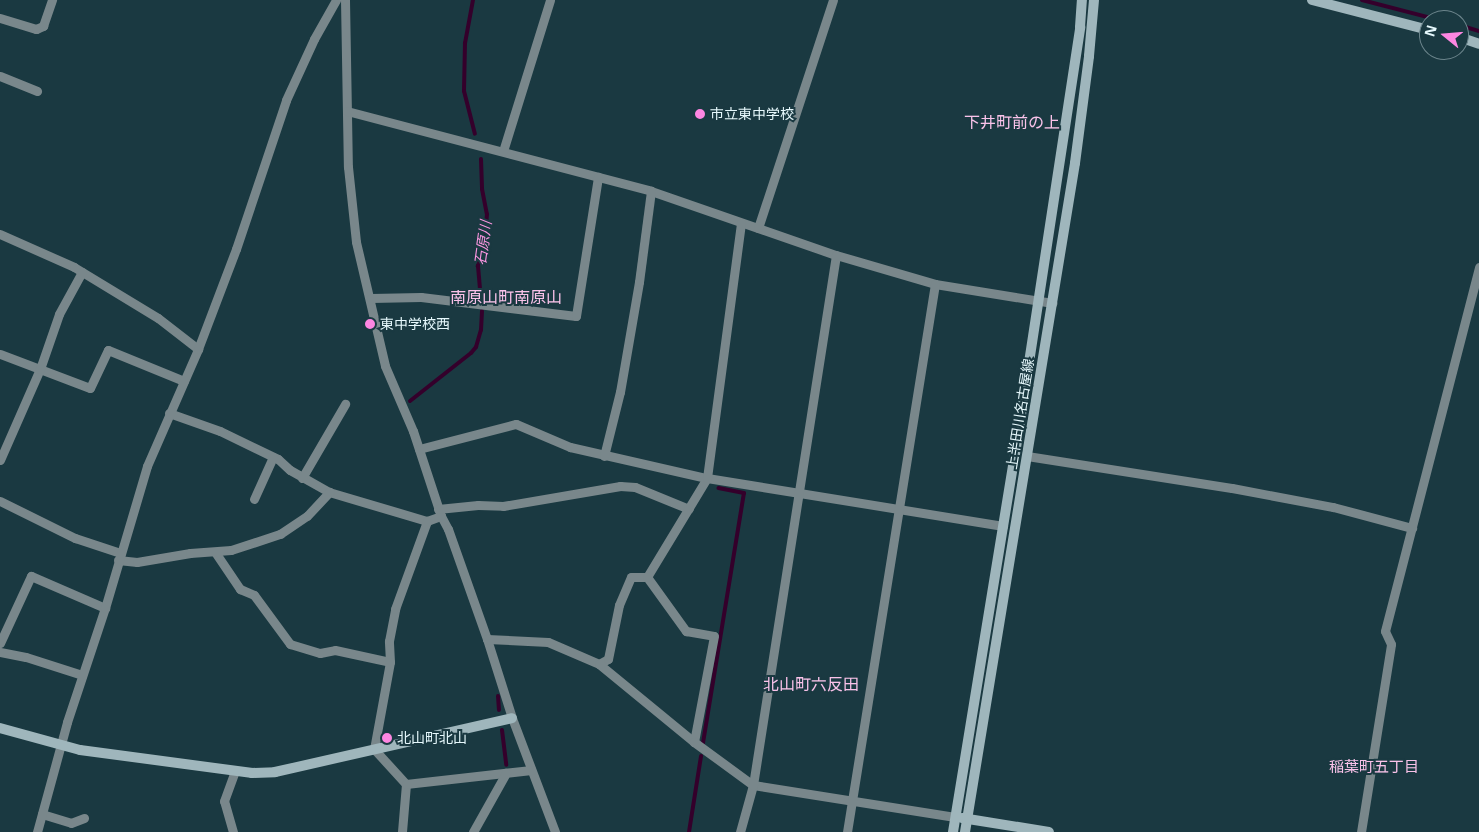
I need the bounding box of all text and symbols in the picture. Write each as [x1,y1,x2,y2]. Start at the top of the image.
north arrow [1419,10,1469,60]
text: N [1419,23,1441,39]
place label: 市立東中学校 [710,106,794,122]
marker: 市立東中学校 [694,108,706,120]
district label: 下井町前の上 [964,112,1060,132]
water label: 石原川 [471,219,495,267]
district label: 南原山町南原山 [450,287,562,307]
place label: 東中学校西 [380,316,450,332]
marker: 東中学校西 [364,318,376,330]
street label: 上半田川名古屋線 [1003,357,1037,471]
district label: 北山町六反田 [763,674,859,694]
place label: 北山町北山 [397,730,467,746]
marker: 北山町北山 [381,732,393,744]
district label: 稲葉町五丁目 [1329,758,1419,776]

